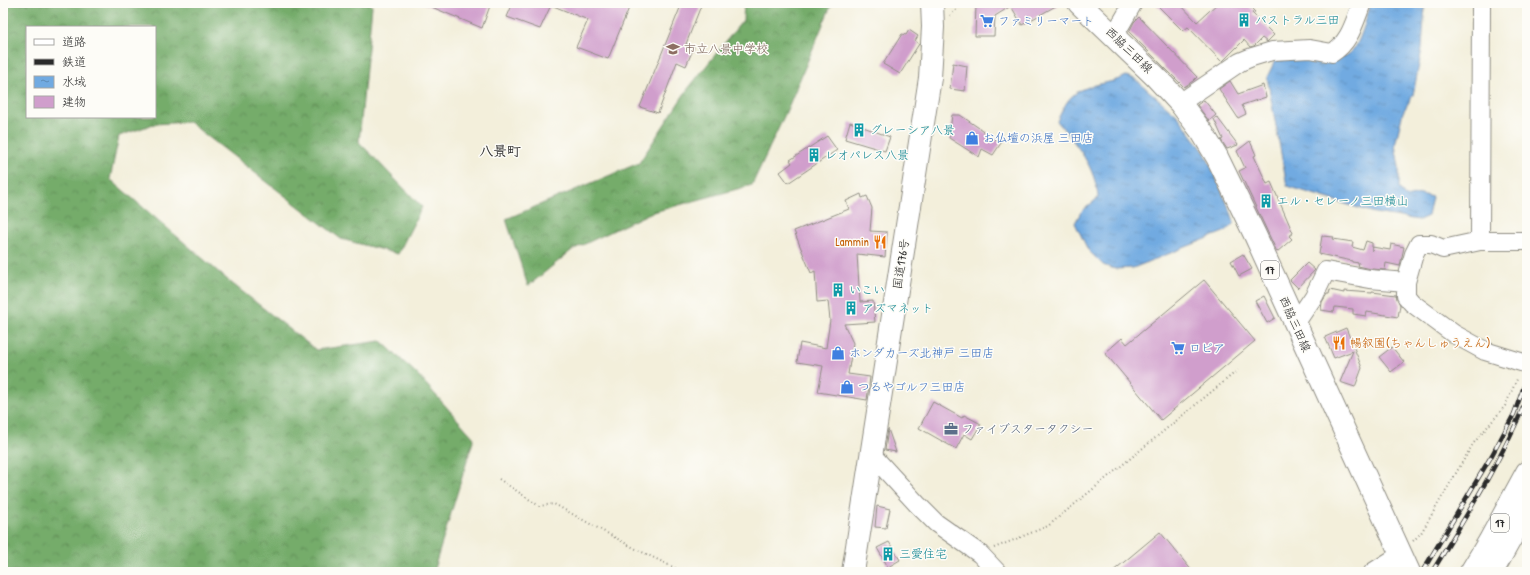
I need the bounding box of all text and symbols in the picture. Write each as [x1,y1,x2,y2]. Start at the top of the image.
place label: パストラル三田 [1255,11,1339,28]
place label: ファミリーマート [998,12,1094,29]
building icon: パストラル三田 [1236,12,1252,28]
supermarket icon: ファミリーマート [979,13,995,29]
street label: 西脇三田線 [1102,23,1157,77]
legend [26,26,156,118]
text: 道路 [62,33,86,50]
place label: 市立八景中学校 [684,40,768,57]
school or university icon: 市立八景中学校 [665,41,681,57]
text: 鉄道 [62,53,86,70]
text: 水域 [62,73,86,90]
text: 建物 [62,93,86,110]
place label: グレーシア八景 [870,121,955,138]
building icon: グレーシア八景 [851,122,867,138]
place label: お仏壇の浜屋 三田店 [983,129,1094,146]
shop icon: お仏壇の浜屋 三田店 [964,130,980,146]
district label: 八景町 [479,141,521,160]
place label: レオパレス八景 [825,146,909,163]
building icon: レオパレス八景 [806,147,822,163]
place label: エル・セレーノ三田横山 [1277,192,1409,209]
building icon: エル・セレーノ三田横山 [1258,193,1274,209]
place label: Lammin [835,233,869,250]
restaurant icon: Lammin [872,234,888,250]
street label: 国道176号 [888,237,913,290]
road number: 17 [1261,261,1279,279]
place label: いこい [849,281,885,298]
building icon: いこい [830,282,846,298]
street label: 西脇三田線 [1275,293,1315,355]
place label: アズマネット [862,299,934,316]
building icon: アズマネット [843,300,859,316]
place label: 暢叙園(ちゃんしゅうえん) [1350,334,1490,351]
restaurant icon: 暢叙園(ちゃんしゅうえん) [1331,335,1347,351]
place label: ロピア [1189,339,1225,356]
supermarket icon: ロピア [1170,340,1186,356]
place label: ホンダカーズ北神戸 三田店 [849,344,994,361]
shop icon: ホンダカーズ北神戸 三田店 [830,345,846,361]
place label: つるやゴルフ三田店 [858,378,966,395]
shop icon: つるやゴルフ三田店 [839,379,855,395]
place label: ファイブスタータクシー [962,420,1094,437]
office icon: ファイブスタータクシー [943,421,959,437]
road number: 17 [1491,514,1509,532]
place label: 三愛住宅 [899,545,947,562]
building icon: 三愛住宅 [880,546,896,562]

